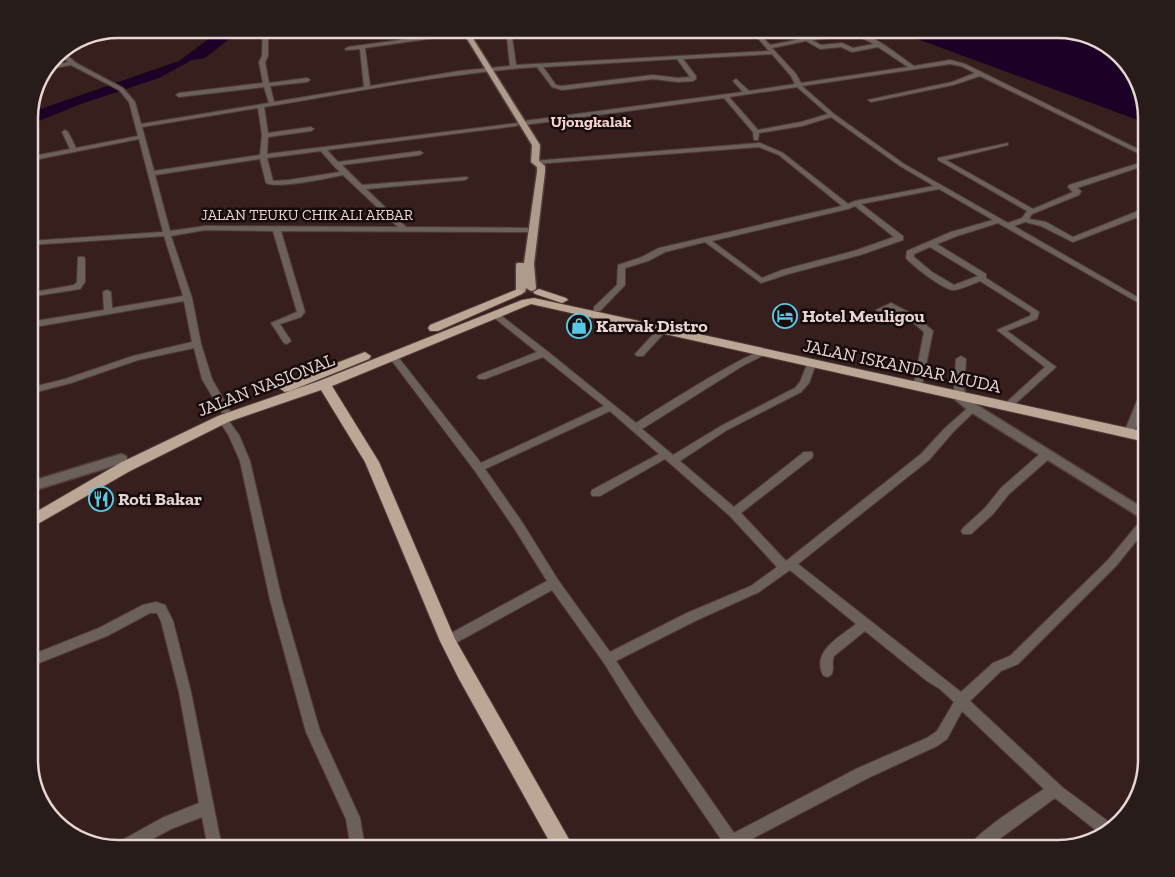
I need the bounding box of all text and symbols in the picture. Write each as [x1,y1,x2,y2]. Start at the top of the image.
district label: Ujongkalak [551,112,632,131]
street label: JALAN TEUKU CHIK ALI AKBAR [201,206,414,224]
hotel icon: Hotel Meuligou [772,303,798,329]
place label: Hotel Meuligou [802,305,925,327]
shop icon: Karvak Distro [566,313,592,339]
place label: Karvak Distro [596,315,708,337]
street label: JALAN ISKANDAR MUDA [801,334,1003,398]
street label: JALAN NASIONAL [194,349,338,421]
restaurant icon: Roti Bakar [88,486,114,512]
place label: Roti Bakar [118,488,202,510]

